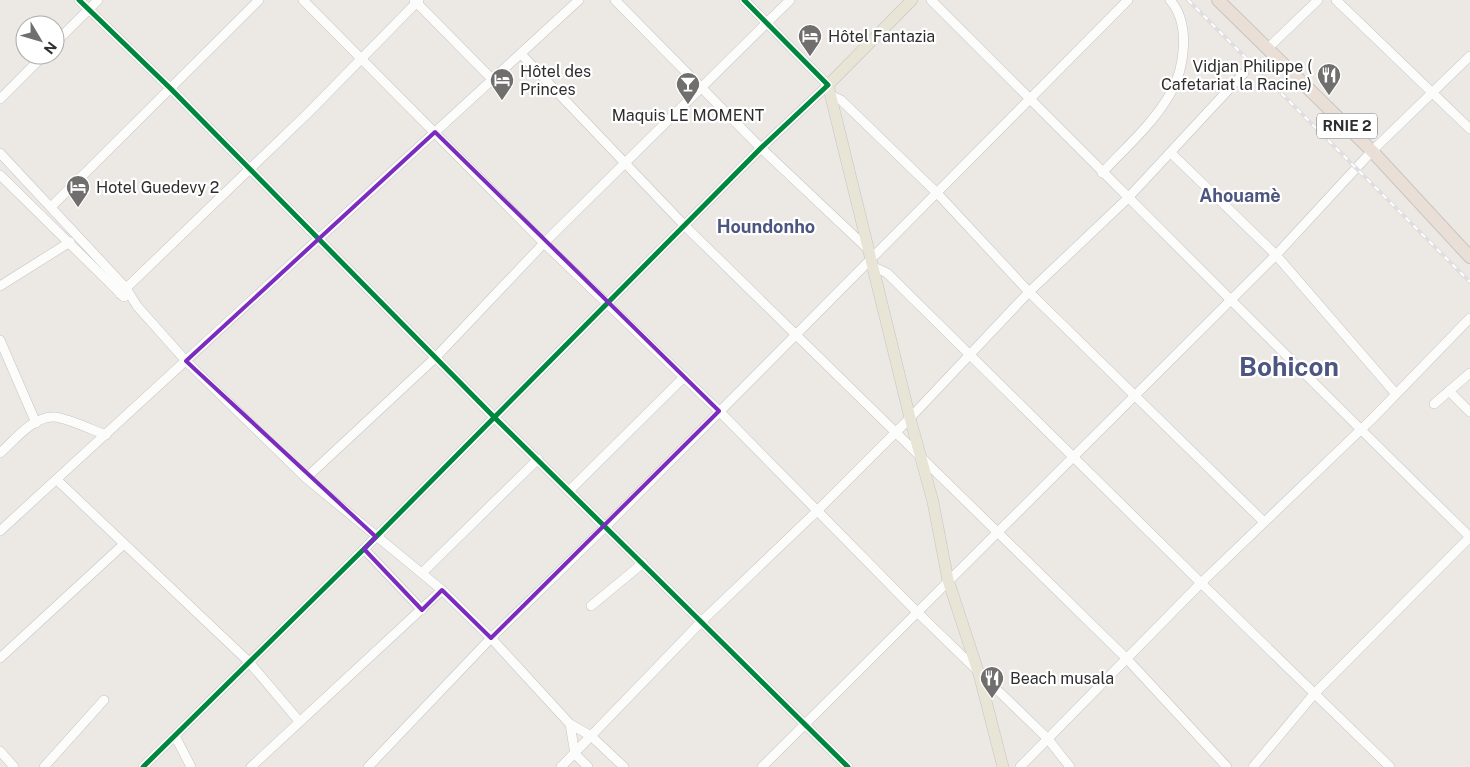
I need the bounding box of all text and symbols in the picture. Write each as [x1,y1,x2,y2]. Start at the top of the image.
north arrow [15,15,65,65]
hotel icon: Hôtel Fantazia [797,23,823,57]
place label: Hôtel Fantazia [828,27,935,46]
text: N [41,39,60,57]
place label: Vidjan Philippe ( Cafetariat la Racine) [1161,57,1312,94]
place label: Hôtel des Princes [520,62,591,99]
restaurant icon: Vidjan Philippe ( Cafetariat la Racine) [1316,62,1342,96]
hotel icon: Hôtel des Princes [489,67,515,101]
bar icon: Maquis LE MOMENT [675,71,701,105]
place label: Maquis LE MOMENT [612,106,765,125]
road number: RNIE 2 [1317,114,1377,138]
hotel icon: Hotel Guedevy 2 [65,174,91,208]
place label: Hotel Guedevy 2 [96,178,219,197]
district label: Ahouamè [1199,185,1281,206]
district label: Houndonho [717,216,815,237]
district label: Bohicon [1239,351,1339,382]
restaurant icon: Beach musala [979,665,1005,699]
place label: Beach musala [1010,669,1114,688]

